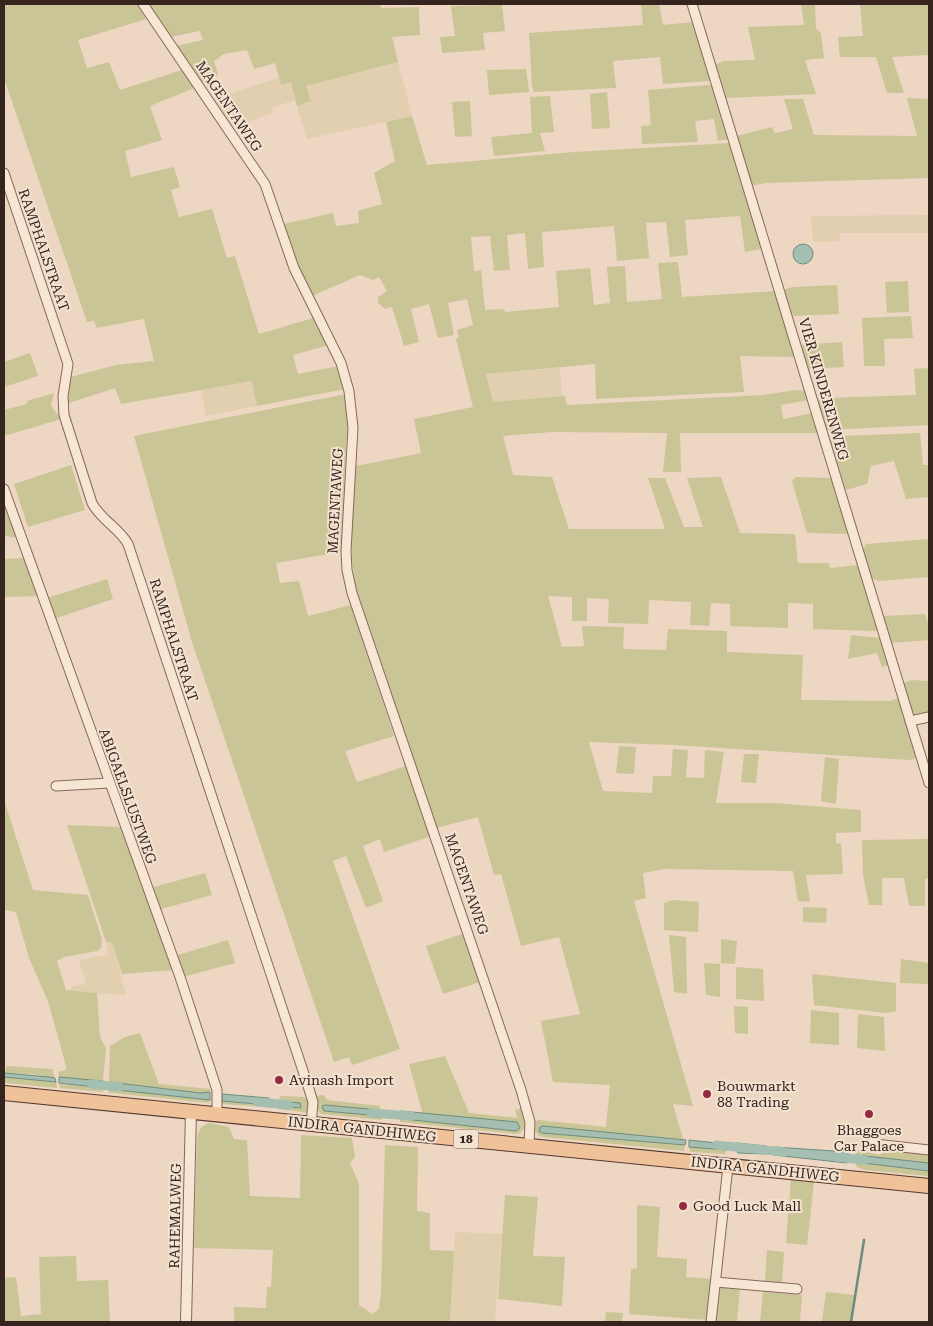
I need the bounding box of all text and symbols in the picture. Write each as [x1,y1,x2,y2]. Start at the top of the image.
street label: MAGENTAWEG [193,58,265,154]
street label: RAMPHALSTRAAT [16,187,72,313]
street label: VIER KINDERENWEG [796,316,852,462]
street label: MAGENTAWEG [324,448,346,554]
street label: RAMPHALSTRAAT [147,576,201,704]
street label: ABIGAELSLUSTWEG [96,726,160,866]
street label: MAGENTAWEG [442,831,492,937]
place label: Avinash Import [289,1072,394,1088]
marker: Avinash Import [273,1074,285,1086]
place label: Bouwmarkt 88 Trading [717,1078,796,1110]
marker: Bouwmarkt 88 Trading [701,1088,713,1100]
marker: Bhaggoes Car Palace [863,1108,875,1120]
street label: INDIRA GANDHIWEG [287,1113,437,1145]
place label: Bhaggoes Car Palace [834,1122,905,1154]
road number: 18 [454,1130,478,1148]
street label: INDIRA GANDHIWEG [690,1153,840,1185]
street label: RAHEMALWEG [166,1163,184,1269]
place label: Good Luck Mall [693,1198,802,1214]
marker: Good Luck Mall [677,1200,689,1212]

